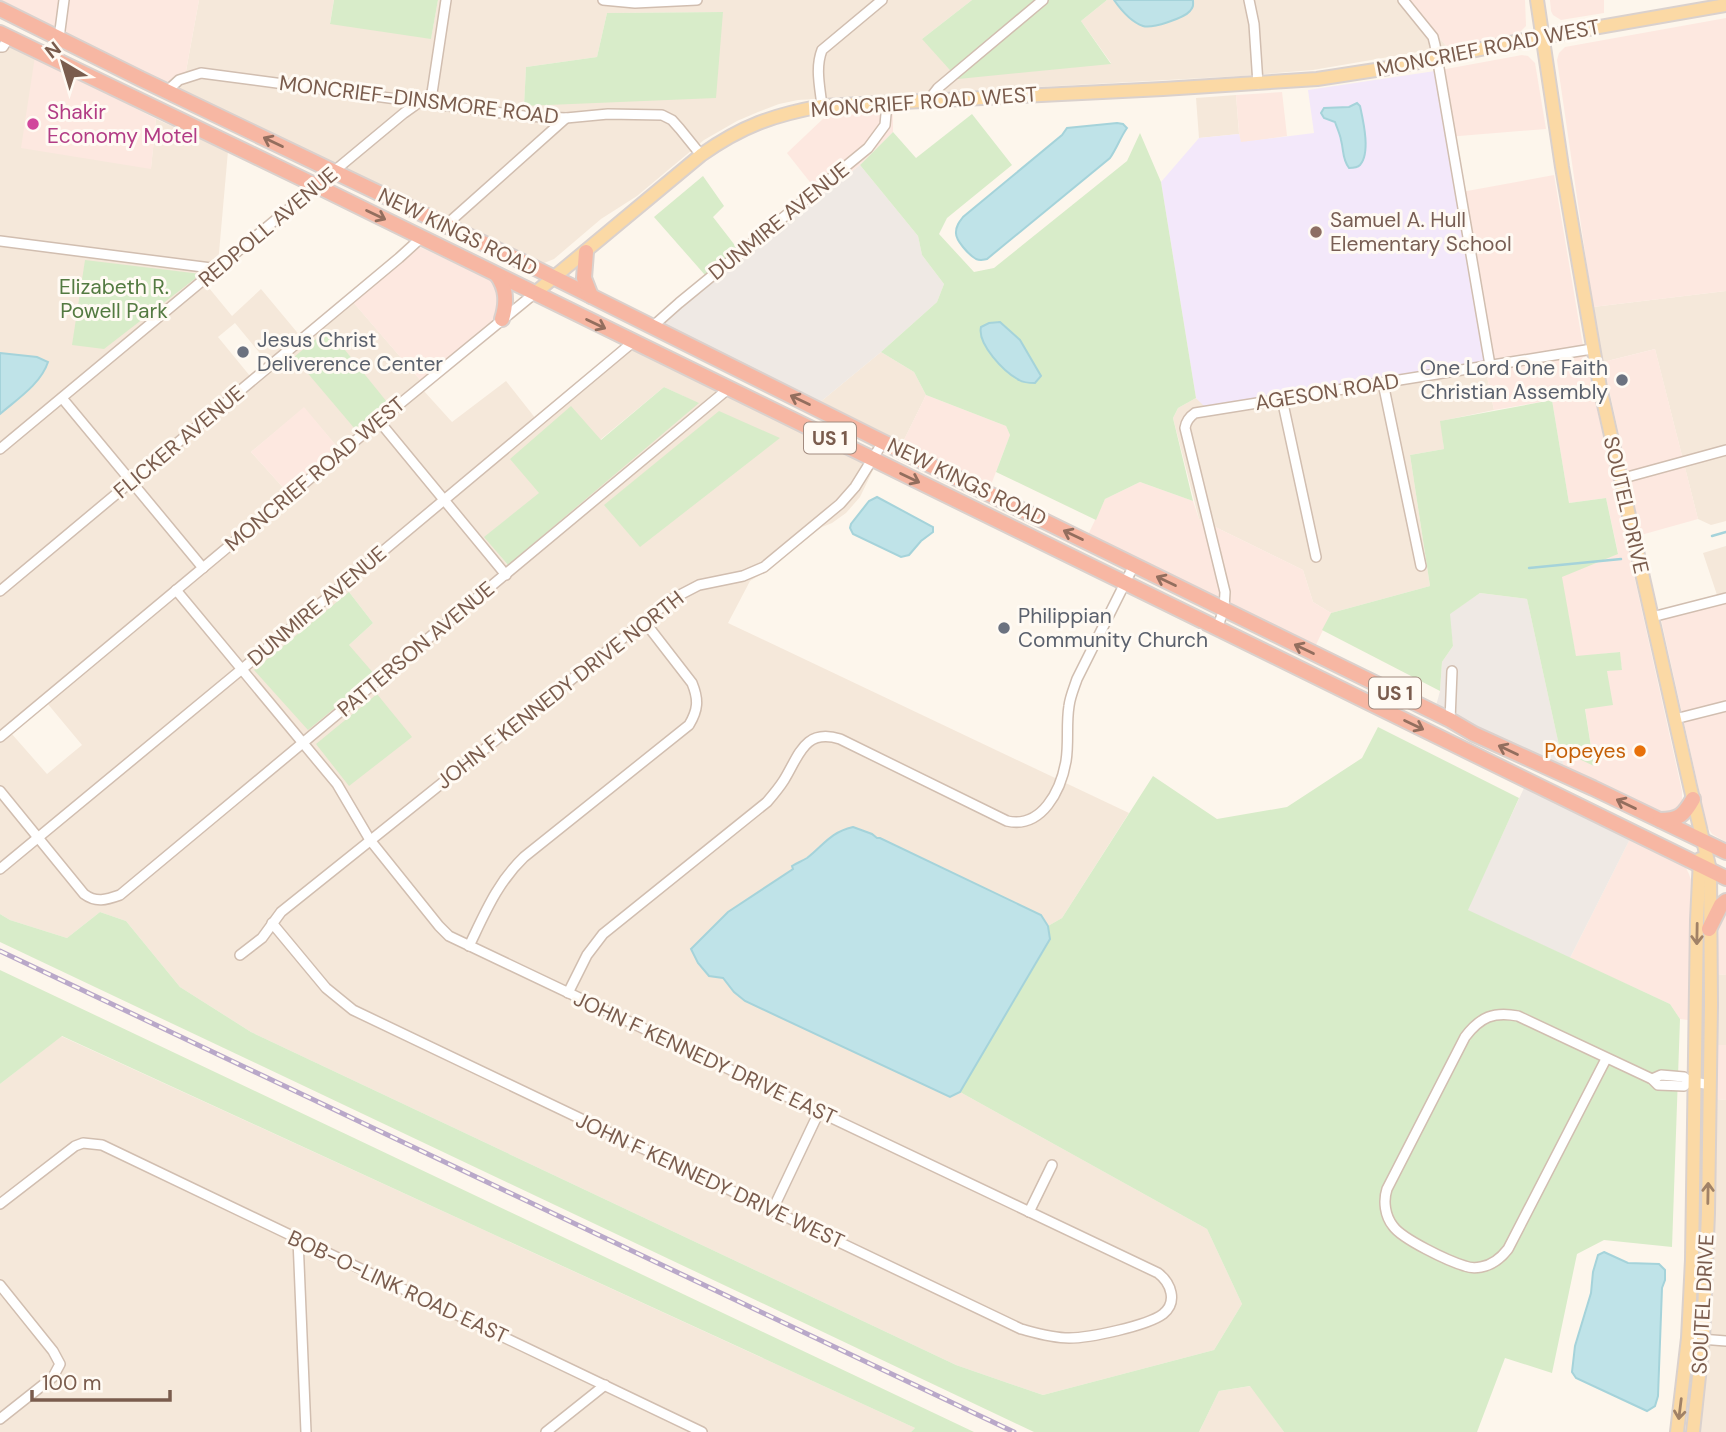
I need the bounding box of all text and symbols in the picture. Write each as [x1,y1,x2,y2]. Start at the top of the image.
street label: MONCRIEF ROAD WEST [1374,13,1602,83]
north arrow [28,28,98,98]
text: N [40,36,66,64]
street label: MONCRIEF-DINSMORE ROAD [278,69,560,131]
street label: MONCRIEF ROAD WEST [810,80,1038,124]
place label: Shakir Economy Motel [47,98,198,150]
marker: Shakir Economy Motel [25,116,41,132]
one-way arrow [263,135,284,149]
street label: DUNMIRE AVENUE [703,156,855,286]
street label: REDPOLL AVENUE [193,161,343,293]
street label: NEW KINGS ROAD [374,181,542,283]
place label: Samuel A. Hull Elementary School [1330,206,1512,258]
one-way arrow [365,209,386,223]
marker: Samuel A. Hull Elementary School [1308,224,1324,240]
park label: Elizabeth R. Powell Park [59,273,169,325]
one-way arrow [585,317,606,331]
place label: Jesus Christ Deliverence Center [257,326,443,378]
marker: Jesus Christ Deliverence Center [235,344,251,360]
place label: One Lord One Faith Christian Assembly [1420,354,1608,406]
street label: AGESON ROAD [1253,367,1401,417]
marker: One Lord One Faith Christian Assembly [1614,372,1630,388]
street label: FLICKER AVENUE [108,379,250,505]
street label: MONCRIEF ROAD WEST [219,390,411,558]
one-way arrow [790,393,811,407]
road number: US 1 [804,422,856,453]
street label: NEW KINGS ROAD [883,431,1051,533]
street label: SOUTEL DRIVE [1597,434,1655,576]
one-way arrow [899,471,920,485]
one-way arrow [1063,528,1084,542]
street label: DUNMIRE AVENUE [242,540,392,672]
one-way arrow [1156,574,1177,588]
street label: PATTERSON AVENUE [332,575,500,723]
street label: JOHN F KENNEDY DRIVE NORTH [430,585,690,795]
place label: Philippian Community Church [1018,602,1208,654]
marker: Philippian Community Church [996,620,1012,636]
one-way arrow [1294,641,1315,655]
road number: US 1 [1369,678,1421,708]
one-way arrow [1403,719,1424,733]
place label: Popeyes [1544,737,1626,765]
one-way arrow [1498,743,1519,756]
marker: Popeyes [1632,743,1648,759]
one-way arrow [1615,797,1637,810]
one-way arrow [1690,922,1704,945]
street label: JOHN F KENNEDY DRIVE EAST [569,985,841,1131]
street label: JOHN F KENNEDY DRIVE WEST [571,1106,849,1256]
one-way arrow [1701,1182,1715,1205]
street label: BOB-O-LINK ROAD EAST [283,1224,513,1350]
street label: SOUTEL DRIVE [1685,1233,1721,1375]
scale bar [32,1358,170,1402]
text: 100 m [42,1369,102,1397]
one-way arrow [1673,1398,1686,1420]

